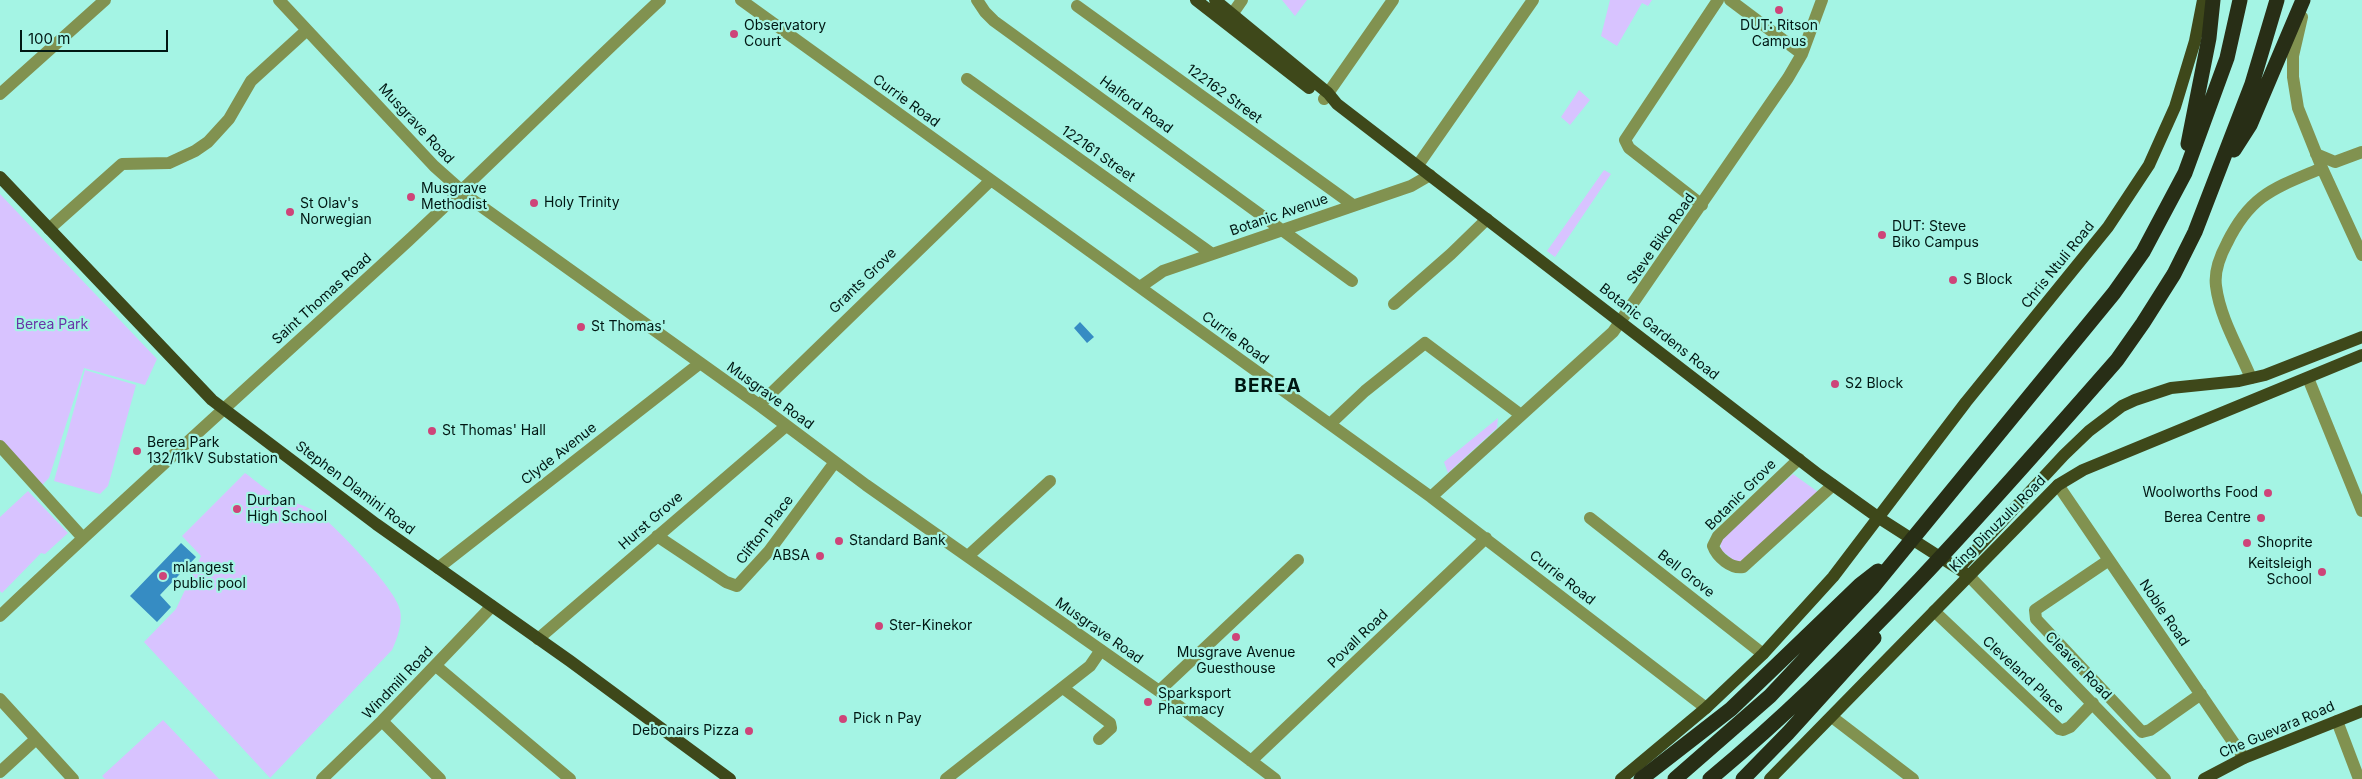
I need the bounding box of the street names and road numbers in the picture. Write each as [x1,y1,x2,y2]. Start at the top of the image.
street label: 122162 Street [1183,61,1265,127]
street label: Currie Road [869,71,943,131]
street label: Halford Road [1096,73,1176,137]
street label: Musgrave Road [375,81,457,167]
street label: 122161 Street [1058,122,1138,186]
street label: Botanic Avenue [1228,190,1330,240]
street label: Steve Biko Road [1623,190,1699,288]
street label: Chris Ntuli Road [2018,218,2098,312]
street label: Grants Grove [826,245,900,317]
street label: Saint Thomas Road [269,250,375,348]
street label: Botanic Gardens Road [1596,280,1722,384]
street label: Currie Road [1198,308,1272,368]
street label: Musgrave Road [723,359,817,433]
street label: Clyde Avenue [518,419,600,489]
street label: Stephen Dlamini Road [292,438,418,538]
street label: Botanic Grove [1702,456,1780,534]
street label: King Dinuzulu Road [1946,472,2050,576]
street label: Hurst Grove [616,489,686,553]
street label: Clifton Place [733,492,797,568]
street label: Currie Road [1526,547,1598,609]
street label: Bell Grove [1654,547,1718,601]
street label: Noble Road [2136,576,2192,650]
street label: Musgrave Road [1052,594,1146,668]
street label: Povall Road [1324,606,1392,672]
street label: Cleaver Road [2041,628,2115,704]
street label: Cleveland Place [1979,633,2067,717]
street label: Windmill Road [359,643,437,723]
street label: Che Guevara Road [2217,698,2337,762]

